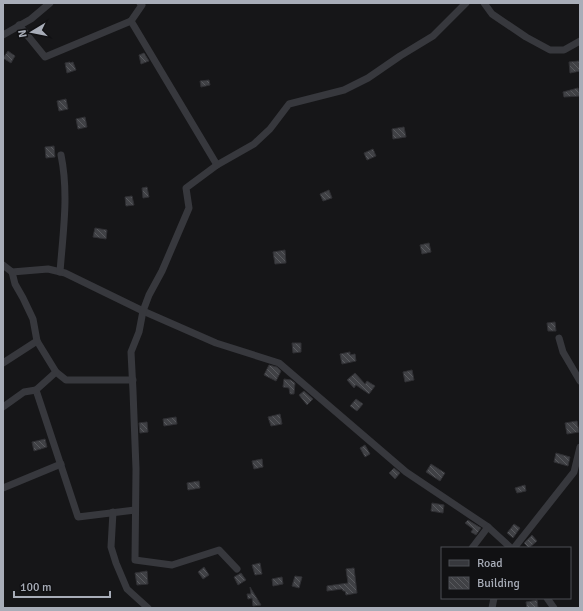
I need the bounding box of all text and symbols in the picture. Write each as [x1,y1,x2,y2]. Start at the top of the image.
north arrow [12,12,52,52]
text: N [16,29,30,39]
legend [441,547,571,599]
text: Road [477,556,503,571]
scale bar [14,573,110,599]
text: Building [477,576,520,591]
text: 100 m [20,580,52,595]

